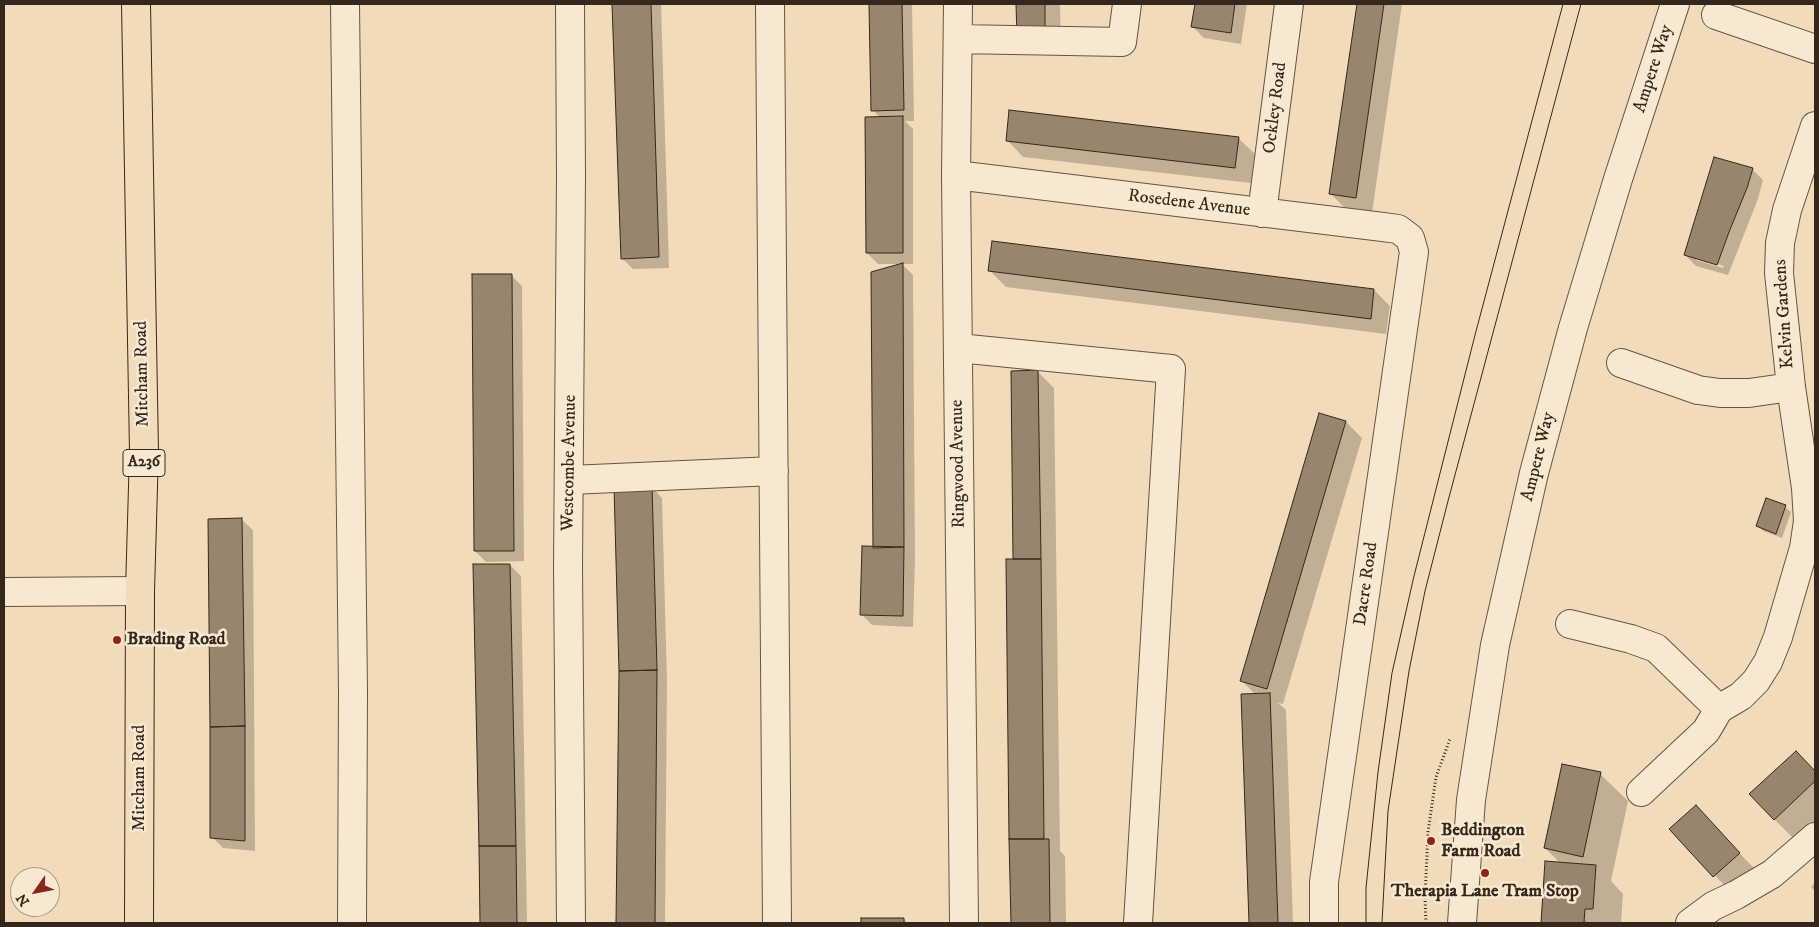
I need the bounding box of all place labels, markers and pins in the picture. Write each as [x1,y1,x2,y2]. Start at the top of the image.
place label: Brading Road [127,629,226,651]
marker: Brading Road [111,634,123,646]
place label: Beddington Farm Road [1441,820,1525,862]
marker: Beddington Farm Road [1425,835,1437,847]
marker: Therapia Lane Tram Stop [1479,867,1491,879]
place label: Therapia Lane Tram Stop [1391,881,1579,903]

